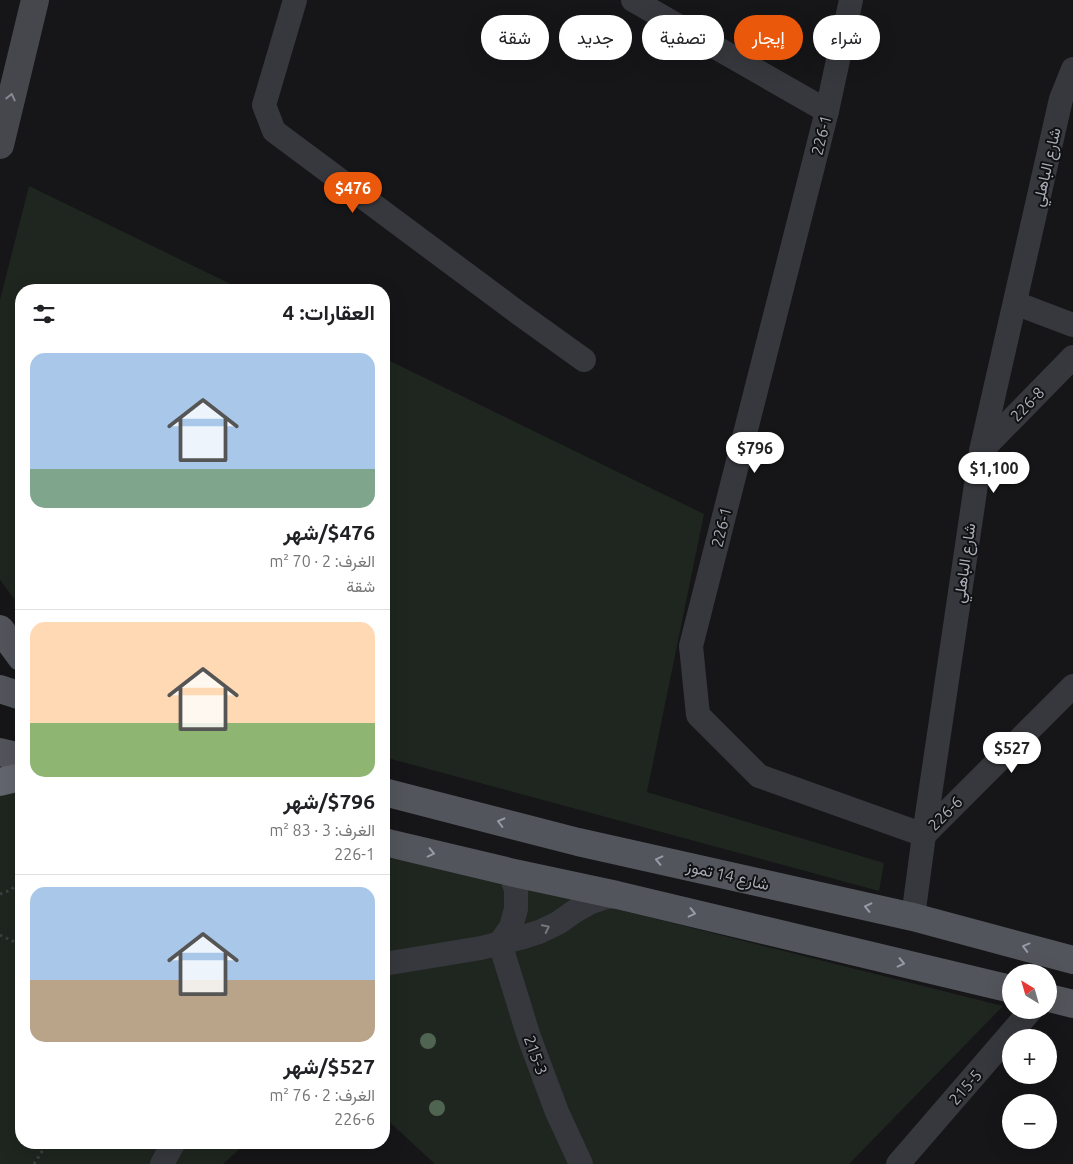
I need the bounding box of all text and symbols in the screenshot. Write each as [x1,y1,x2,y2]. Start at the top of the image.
chip: شقة [481,15,549,60]
chip: جديد [559,15,632,60]
chip: تصفية [642,15,724,60]
chip: إيجار [734,15,803,60]
chip: شراء [813,15,880,60]
one-way arrow [5,93,16,102]
street label: 226-1 [807,113,835,157]
street label: شارع الباهلي [1028,126,1069,209]
pin: $476 [323,172,383,214]
text: $476 [335,179,371,197]
icon: filters [30,300,58,328]
text: العقارات: 4 [283,300,375,324]
street label: 226-8 [1006,383,1048,425]
icon: home [158,385,248,475]
pin: $796 [725,432,785,474]
text: $796 [737,439,773,457]
pin: $1,100 [953,452,1035,494]
text: $1,100 [969,459,1019,477]
street label: 226-1 [707,505,735,549]
text: $476/شهر [283,520,375,544]
street label: شارع الباهلي [949,522,983,605]
text: الغرف: 2 · 70 m² [269,552,375,570]
text: شقة [346,577,375,595]
icon: home [158,654,248,744]
pin: $527 [982,732,1042,774]
text: $527 [994,739,1030,757]
text: $796/شهر [283,789,375,813]
street label: 226-6 [924,792,966,834]
one-way arrow [496,817,505,828]
text: الغرف: 3 · 83 m² [269,821,375,839]
text: 226-1 [334,845,375,863]
one-way arrow [427,847,436,858]
one-way arrow [654,855,663,866]
street label: شارع 14 تموز [683,857,771,896]
one-way arrow [864,902,873,913]
one-way arrow [688,907,696,918]
icon: home [158,919,248,1009]
one-way arrow [541,924,550,934]
one-way arrow [1021,942,1030,953]
one-way arrow [897,957,906,968]
north arrow [1002,964,1058,1019]
map controls [1002,964,1057,1149]
button: + [1002,1029,1057,1084]
street label: 215-3 [521,1033,551,1077]
text: $527/شهر [283,1054,375,1078]
street label: 215-5 [945,1066,985,1108]
text: الغرف: 2 · 76 m² [269,1086,375,1104]
button: − [1002,1094,1057,1149]
text: 226-6 [334,1110,375,1128]

